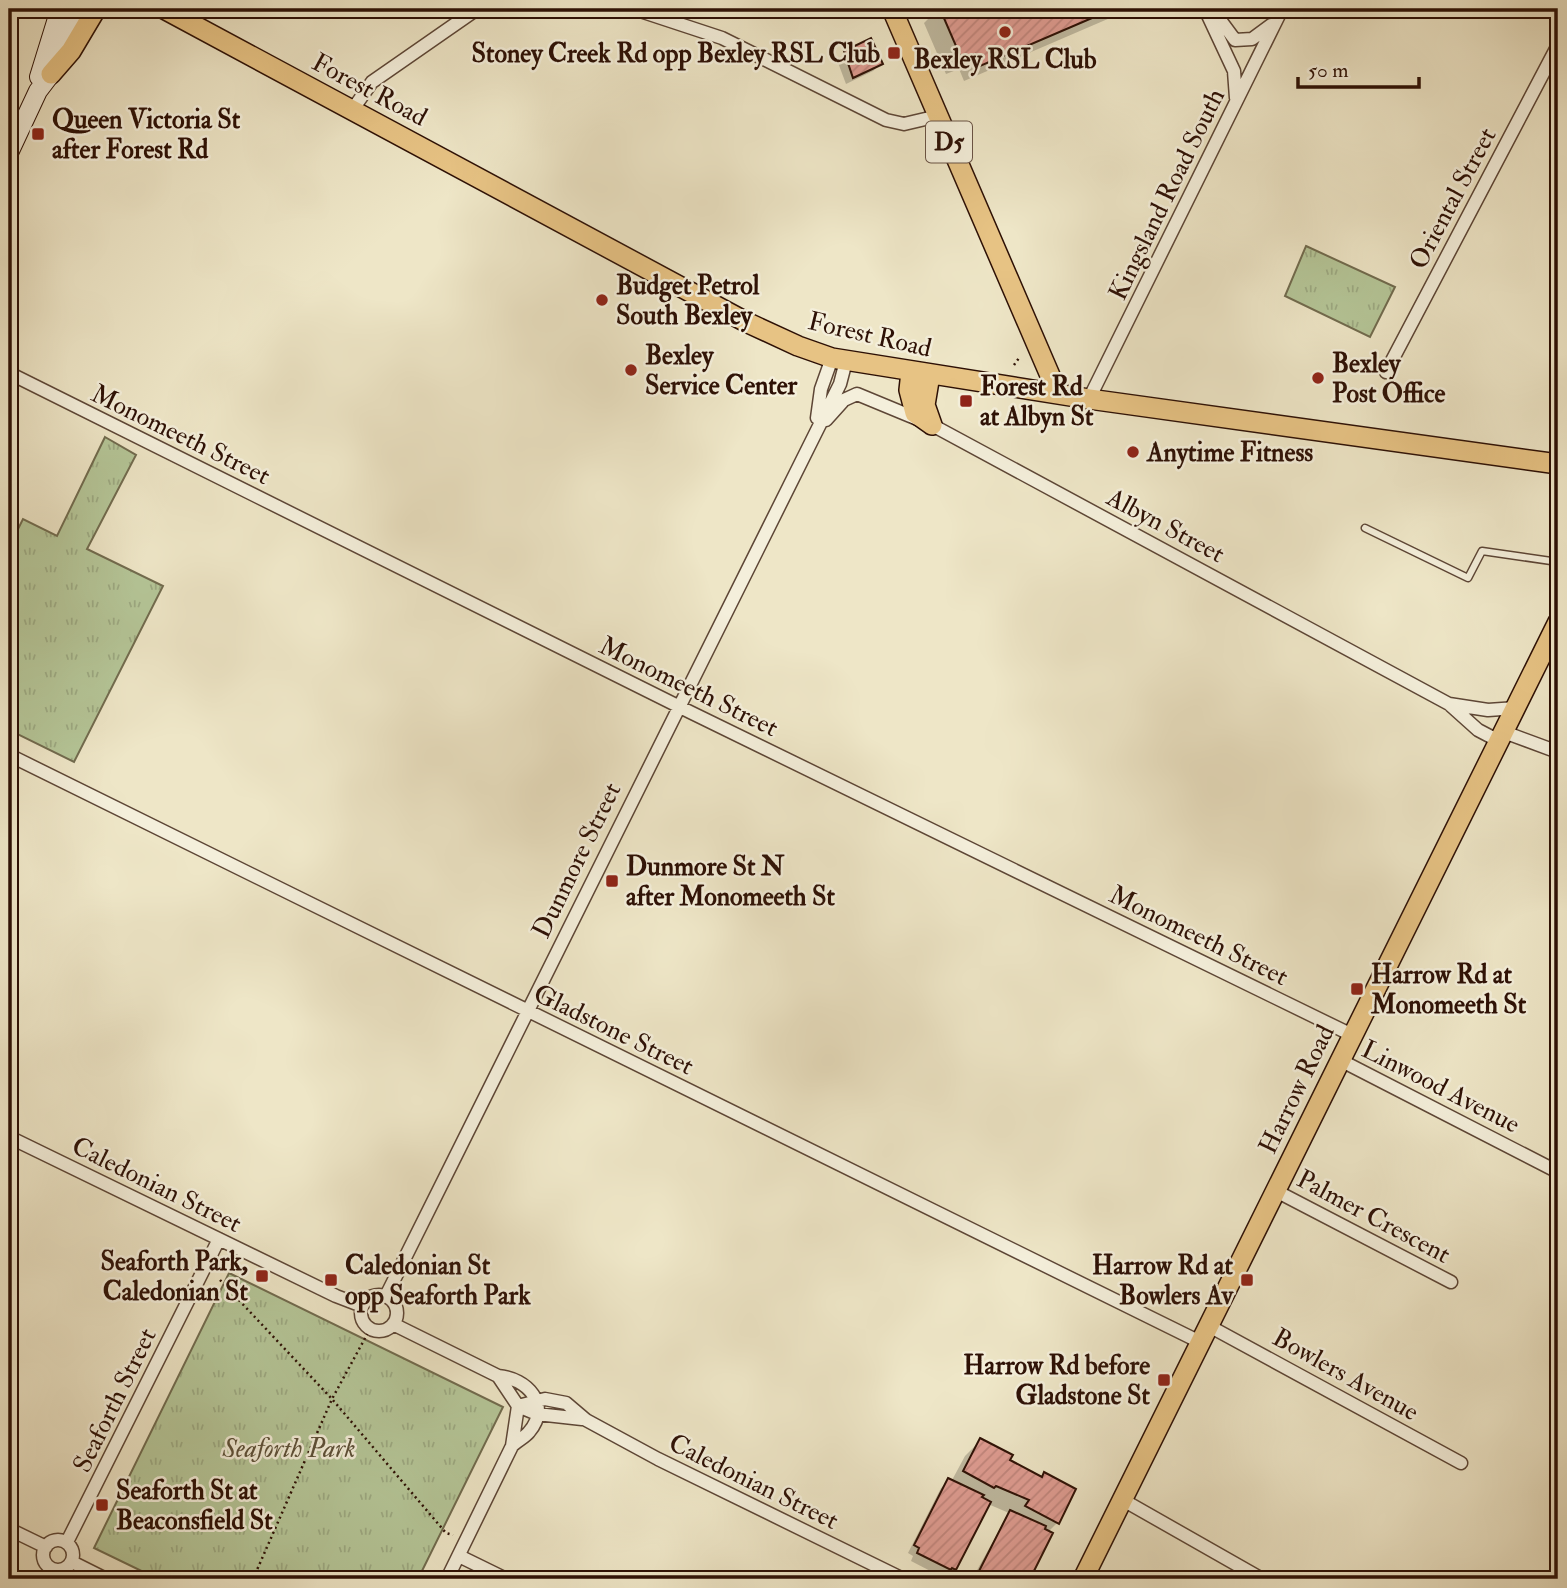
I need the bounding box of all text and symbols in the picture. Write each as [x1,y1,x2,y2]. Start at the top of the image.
marker: Bexley RSL Club [997,24,1013,40]
place label: Stoney Creek Rd opp Bexley RSL Club [472,38,880,71]
place label: Bexley RSL Club [914,44,1097,77]
marker: Stoney Creek Rd opp Bexley RSL Club [886,45,902,61]
street label: Forest Road [306,46,433,134]
scale bar [1298,46,1418,90]
text: 50 m [1308,57,1349,84]
street label: Kingsland Road South [1102,83,1232,305]
place label: Queen Victoria St after Forest Rd [52,104,241,166]
road number: D5 [926,122,972,162]
street label: Oriental Street [1402,122,1504,275]
marker: Queen Victoria St after Forest Rd [30,126,46,142]
place label: Budget Petrol South Bexley [616,270,760,333]
marker: Budget Petrol South Bexley [594,292,610,308]
street label: Forest Road [805,305,935,365]
place label: Bexley Service Center [645,340,798,402]
place label: Bexley Post Office [1332,348,1445,410]
marker: Bexley Service Center [623,362,639,378]
marker: Bexley Post Office [1310,370,1326,386]
place label: Forest Rd at Albyn St [980,371,1094,434]
street label: Monomeeth Street [86,378,275,492]
marker: Forest Rd at Albyn St [958,393,974,409]
place label: Anytime Fitness [1146,437,1313,470]
marker: Anytime Fitness [1125,444,1141,460]
street label: Albyn Street [1100,481,1230,570]
street label: Monomeeth Street [594,630,783,744]
street label: Dunmore Street [525,777,628,944]
place label: Dunmore St N after Monomeeth St [626,851,835,913]
marker: Dunmore St N after Monomeeth St [604,873,620,889]
street label: Monomeeth Street [1104,879,1293,993]
place label: Harrow Rd at Monomeeth St [1370,959,1527,1021]
street label: Gladstone Street [528,977,699,1082]
marker: Harrow Rd at Monomeeth St [1349,981,1365,997]
street label: Harrow Road [1252,1020,1342,1159]
street label: Linwood Avenue [1356,1033,1525,1141]
street label: Caledonian Street [66,1130,247,1240]
street label: Palmer Crescent [1291,1163,1456,1271]
place label: Seaforth Park, Caledonian St [100,1246,249,1308]
place label: Caledonian St opp Seaforth Park [345,1250,531,1313]
place label: Harrow Rd at Bowlers Av [1092,1250,1235,1312]
marker: Seaforth Park, Caledonian St [254,1268,270,1284]
marker: Caledonian St opp Seaforth Park [323,1272,339,1288]
marker: Harrow Rd at Bowlers Av [1239,1272,1255,1288]
street label: Bowlers Avenue [1267,1322,1424,1428]
street label: Seaforth Street [66,1323,164,1478]
place label: Harrow Rd before Gladstone St [963,1350,1151,1412]
marker: Harrow Rd before Gladstone St [1156,1372,1172,1388]
street label: Caledonian Street [663,1427,844,1537]
park label: Seaforth Park [221,1433,356,1465]
place label: Seaforth St at Beaconsfield St [116,1475,273,1537]
marker: Seaforth St at Beaconsfield St [94,1497,110,1513]

